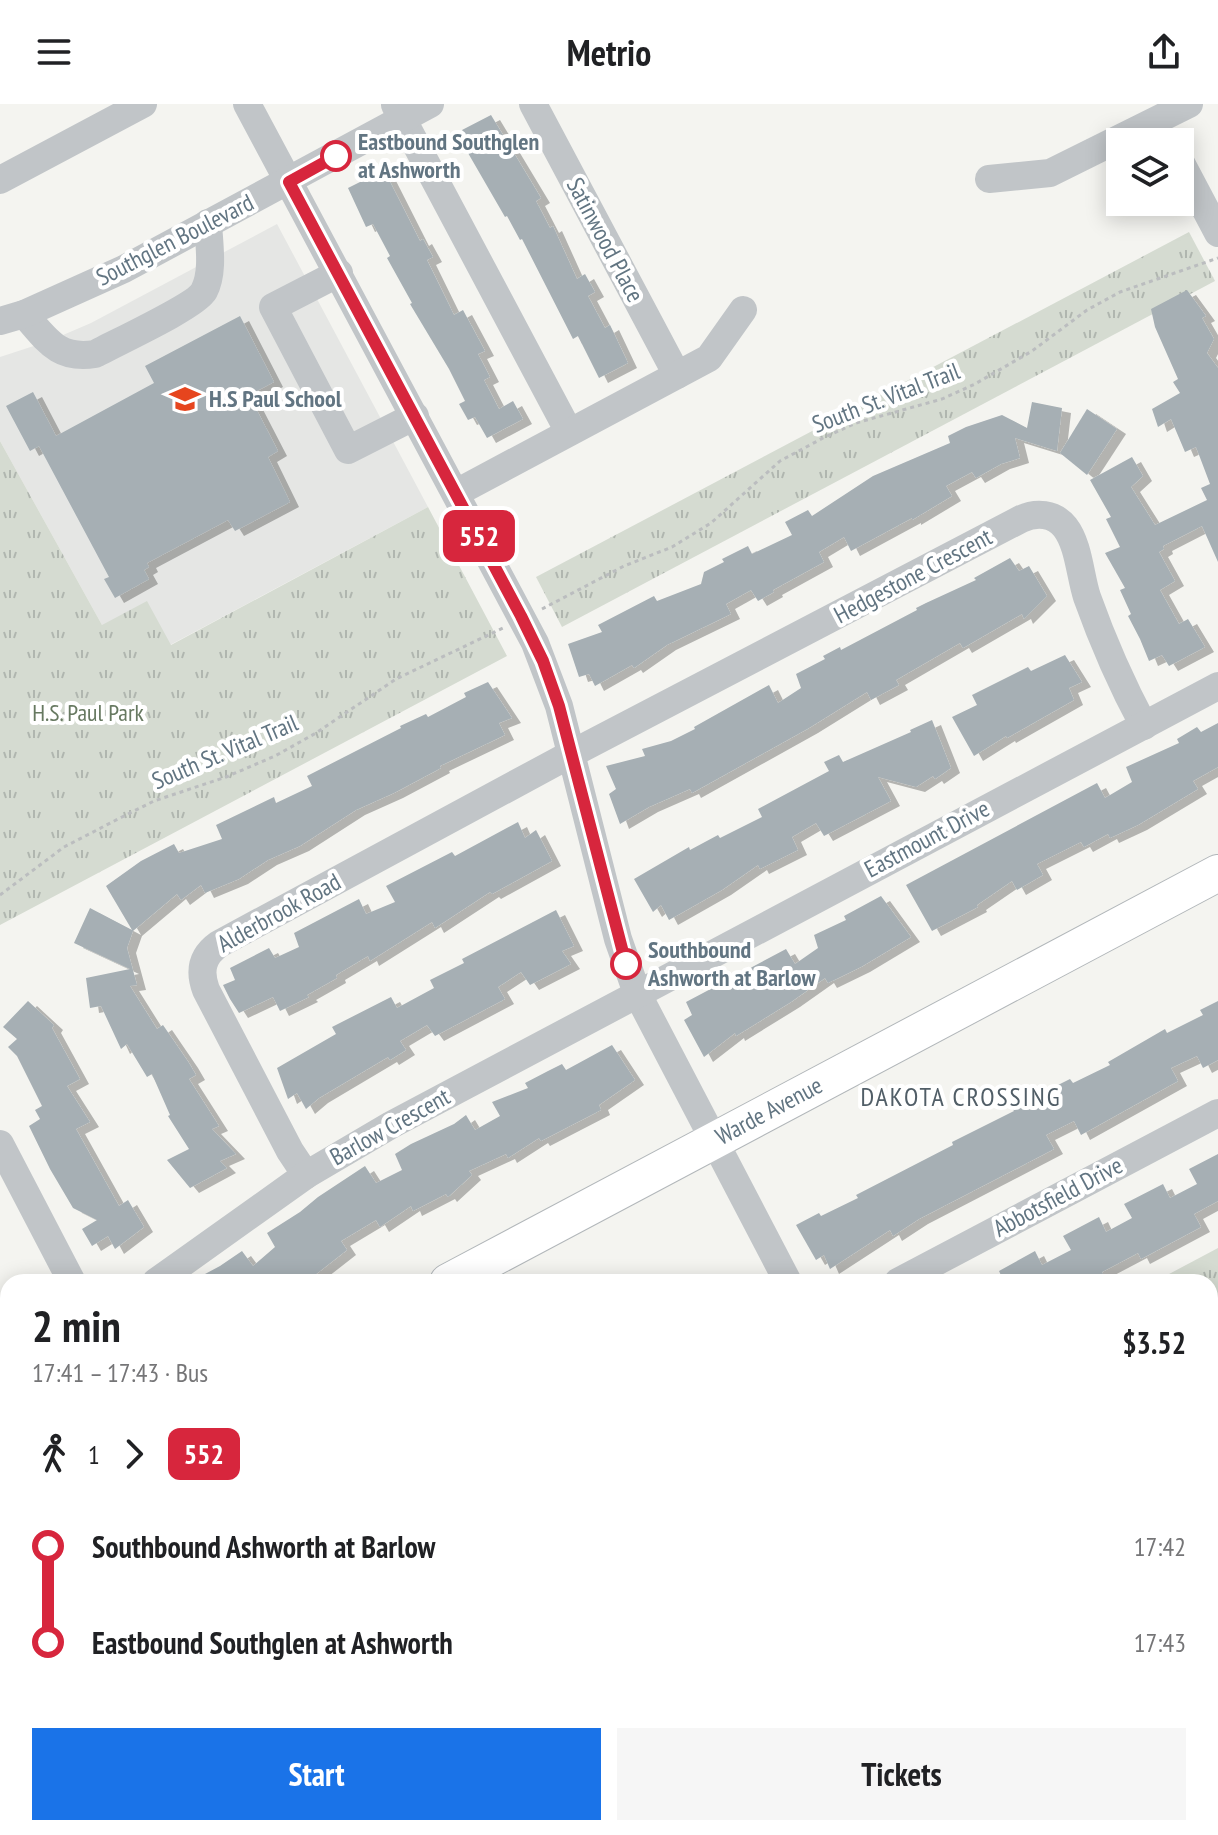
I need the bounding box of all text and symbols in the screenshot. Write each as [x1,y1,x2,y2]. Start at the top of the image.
text: Metrio [567,29,651,76]
icon: menu [32,30,76,74]
icon: share [1142,30,1186,74]
place label: Eastbound Southglen at Ashworth [358,126,539,185]
map controls [1106,128,1194,216]
button: layers [1106,128,1194,216]
marker: Eastbound Southglen at Ashworth [321,141,351,171]
street label: Satinwood Place [560,172,651,307]
street label: Southglen Boulevard [91,187,259,293]
street label: South St. Vital Trail [808,355,964,440]
school or university icon: H.S Paul School [168,382,202,416]
place label: H.S Paul School [209,383,342,414]
line badge: 552 [433,510,525,562]
text: 552 [459,517,499,554]
street label: Hedgestone Crescent [829,521,997,630]
park label: H.S. Paul Park [32,697,145,728]
street label: South St. Vital Trail [147,707,303,796]
street label: Eastmount Drive [859,793,994,884]
street label: Alderbrook Road [212,866,346,959]
place label: Southbound Ashworth at Barlow [647,934,816,993]
marker: Southbound Ashworth at Barlow [611,949,641,979]
street label: Warde Avenue [710,1069,828,1152]
district label: DAKOTA CROSSING [860,1080,1062,1113]
street label: Barlow Crescent [324,1081,456,1172]
street label: Abbotsfield Drive [988,1149,1128,1244]
text: 2 min [32,1297,121,1354]
text: $3.52 [1122,1323,1186,1362]
text: 17:41 – 17:43 · Bus [32,1356,208,1389]
icon: walk [32,1432,76,1476]
icon: forward [112,1432,156,1476]
text: 552 [184,1435,224,1472]
text: 1 [88,1438,100,1471]
text: Southbound Ashworth at Barlow [92,1527,435,1566]
text: 17:42 [1134,1530,1186,1563]
text: Eastbound Southglen at Ashworth [92,1623,453,1662]
text: 17:43 [1134,1626,1186,1659]
button: Start [32,1728,601,1820]
button: Tickets [617,1728,1186,1820]

